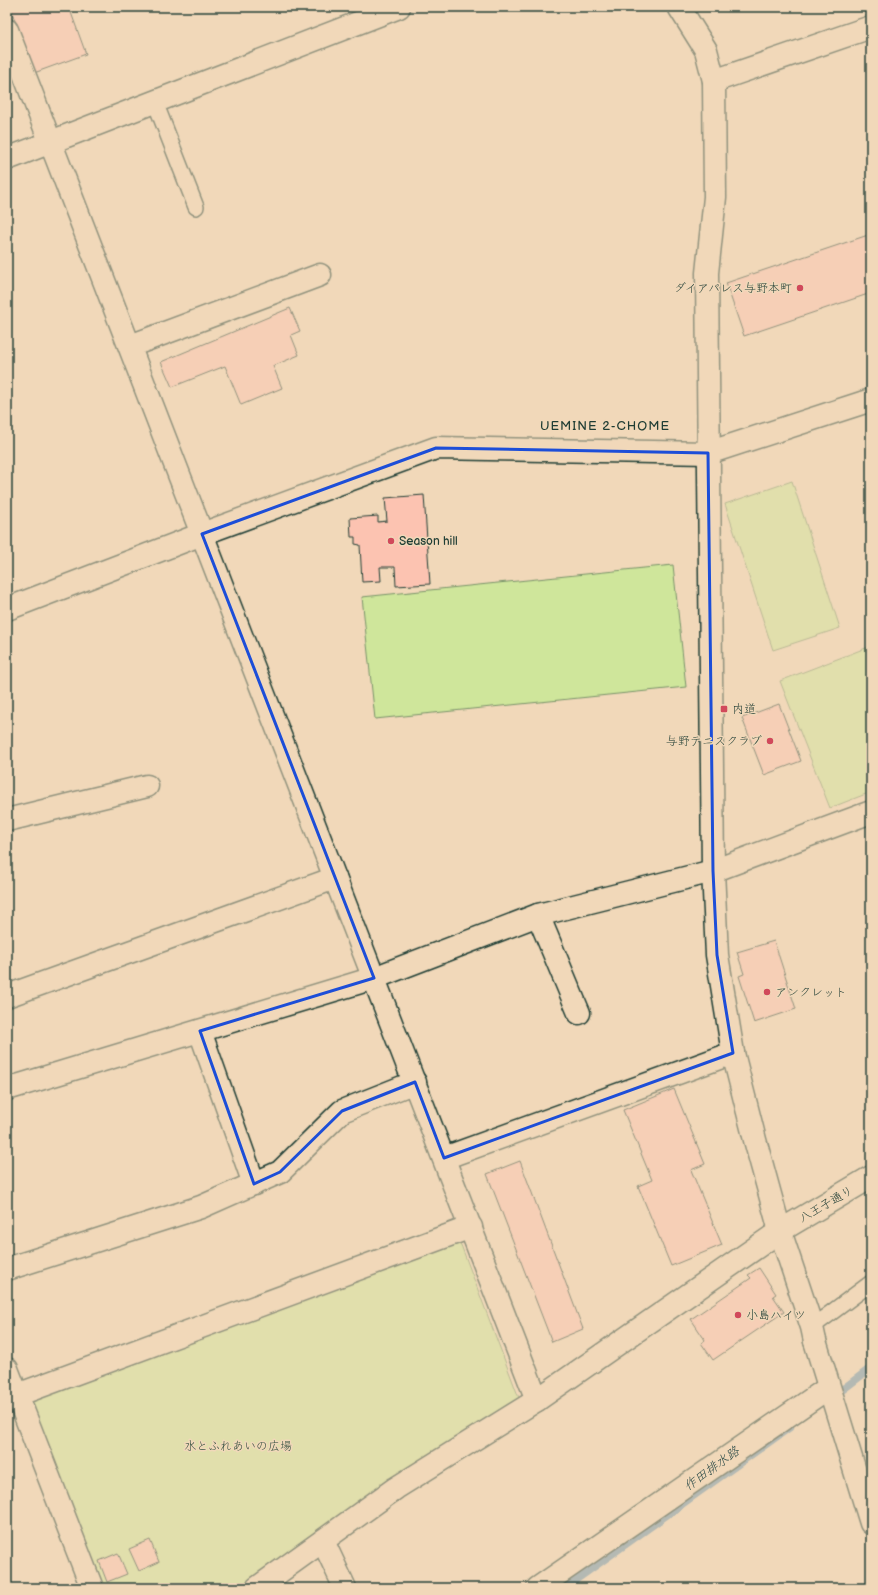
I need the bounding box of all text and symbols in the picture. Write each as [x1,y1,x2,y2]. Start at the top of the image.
place label: ダイアパレス与野本町 [674,281,792,296]
marker: ダイアパレス与野本町 [795,283,805,293]
district label: UEMINE 2-CHOME [540,418,670,434]
place label: Season hill [399,534,458,549]
marker: Season hill [386,536,396,546]
place label: 内道 [732,702,756,717]
marker: 内道 [719,704,729,714]
place label: 与野テニスクラブ [666,734,762,749]
marker: 与野テニスクラブ [765,736,775,746]
place label: アンクレット [775,985,847,1000]
marker: アンクレット [762,987,772,997]
street label: 八王子通り [797,1183,856,1226]
place label: 小島ハイツ [746,1308,806,1323]
marker: 小島ハイツ [733,1310,743,1320]
park label: 水とふれあいの広場 [184,1439,292,1454]
water label: 作田排水路 [681,1443,743,1494]

